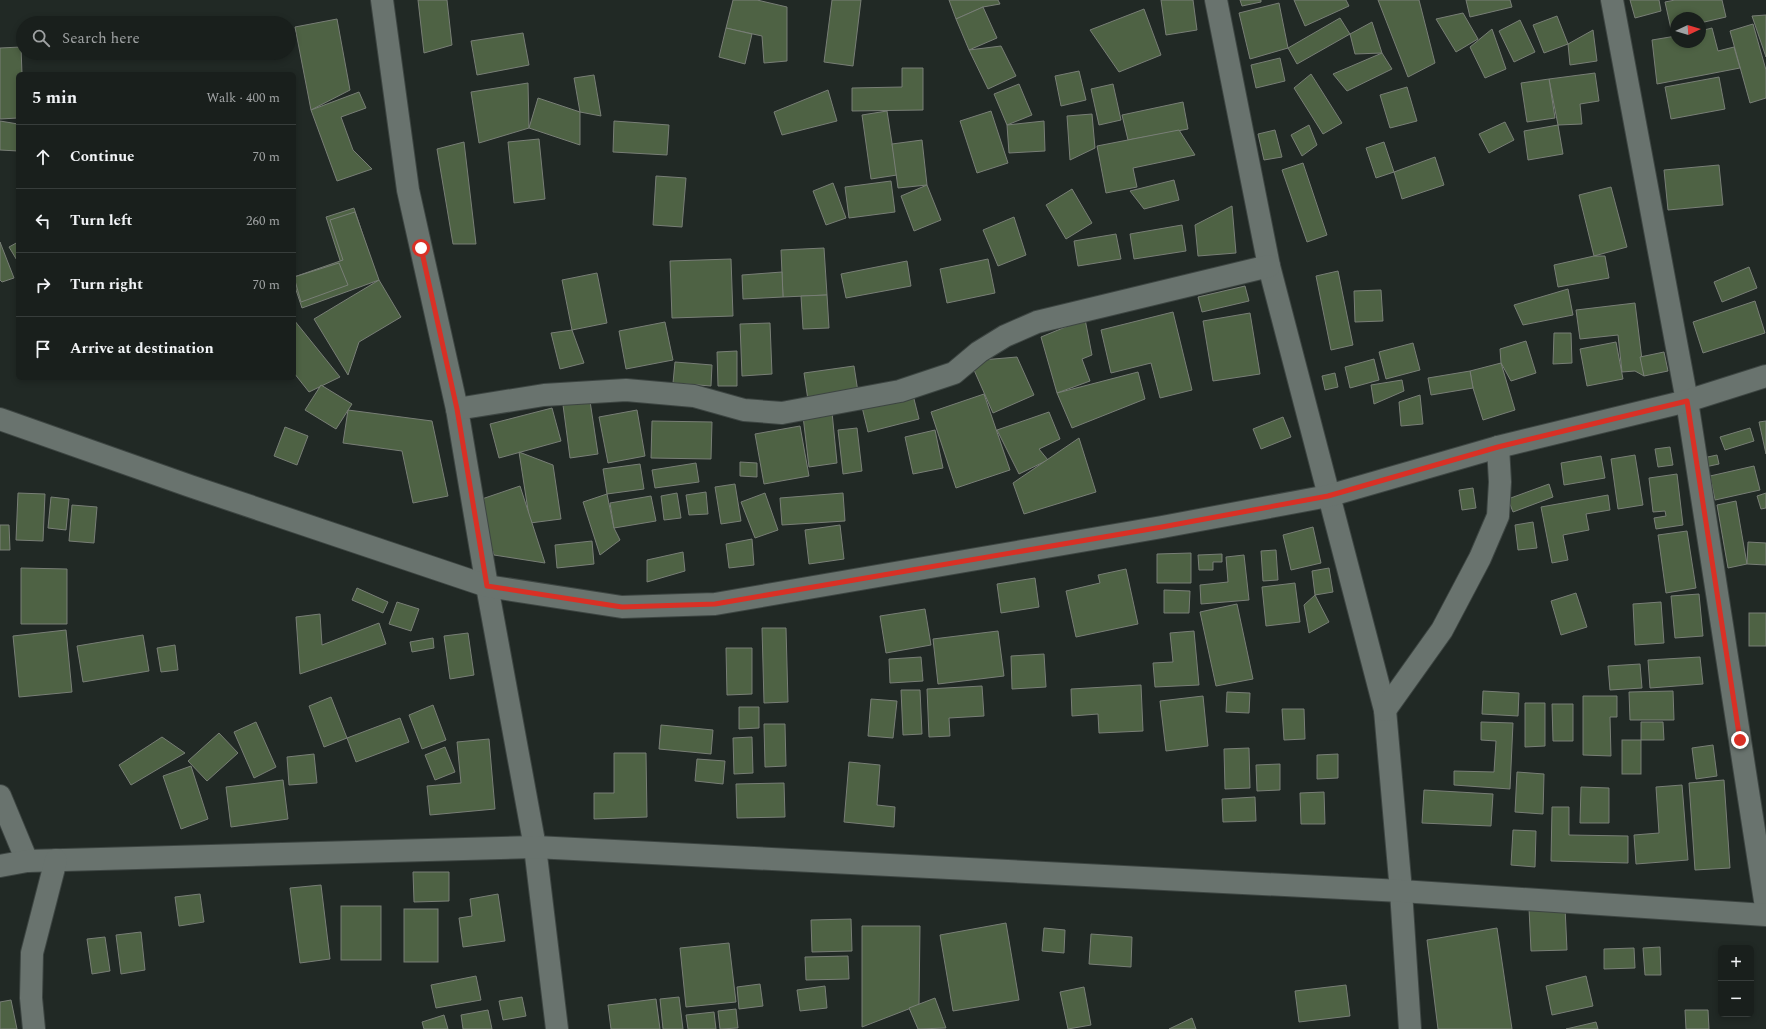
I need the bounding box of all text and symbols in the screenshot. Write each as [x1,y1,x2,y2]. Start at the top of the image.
north arrow [1670,12,1706,48]
search box [16,16,296,60]
icon: search [30,27,52,49]
text: Search here [62,27,140,50]
text: 5 min [32,85,77,111]
text: Walk · 400 m [206,88,280,108]
text: Continue [70,145,135,168]
icon: ahead [32,146,54,168]
text: 70 m [253,147,280,167]
text: Turn left [70,209,132,232]
icon: left [32,210,54,232]
text: 260 m [246,211,280,231]
route start [412,239,430,257]
text: Turn right [70,273,143,296]
icon: right [32,274,54,296]
text: 70 m [253,275,280,295]
text: Arrive at destination [70,337,214,360]
icon: arrive [32,338,54,360]
route end [1731,731,1749,749]
map controls [1718,945,1754,1017]
button: + [1718,945,1754,981]
button: − [1718,981,1754,1017]

